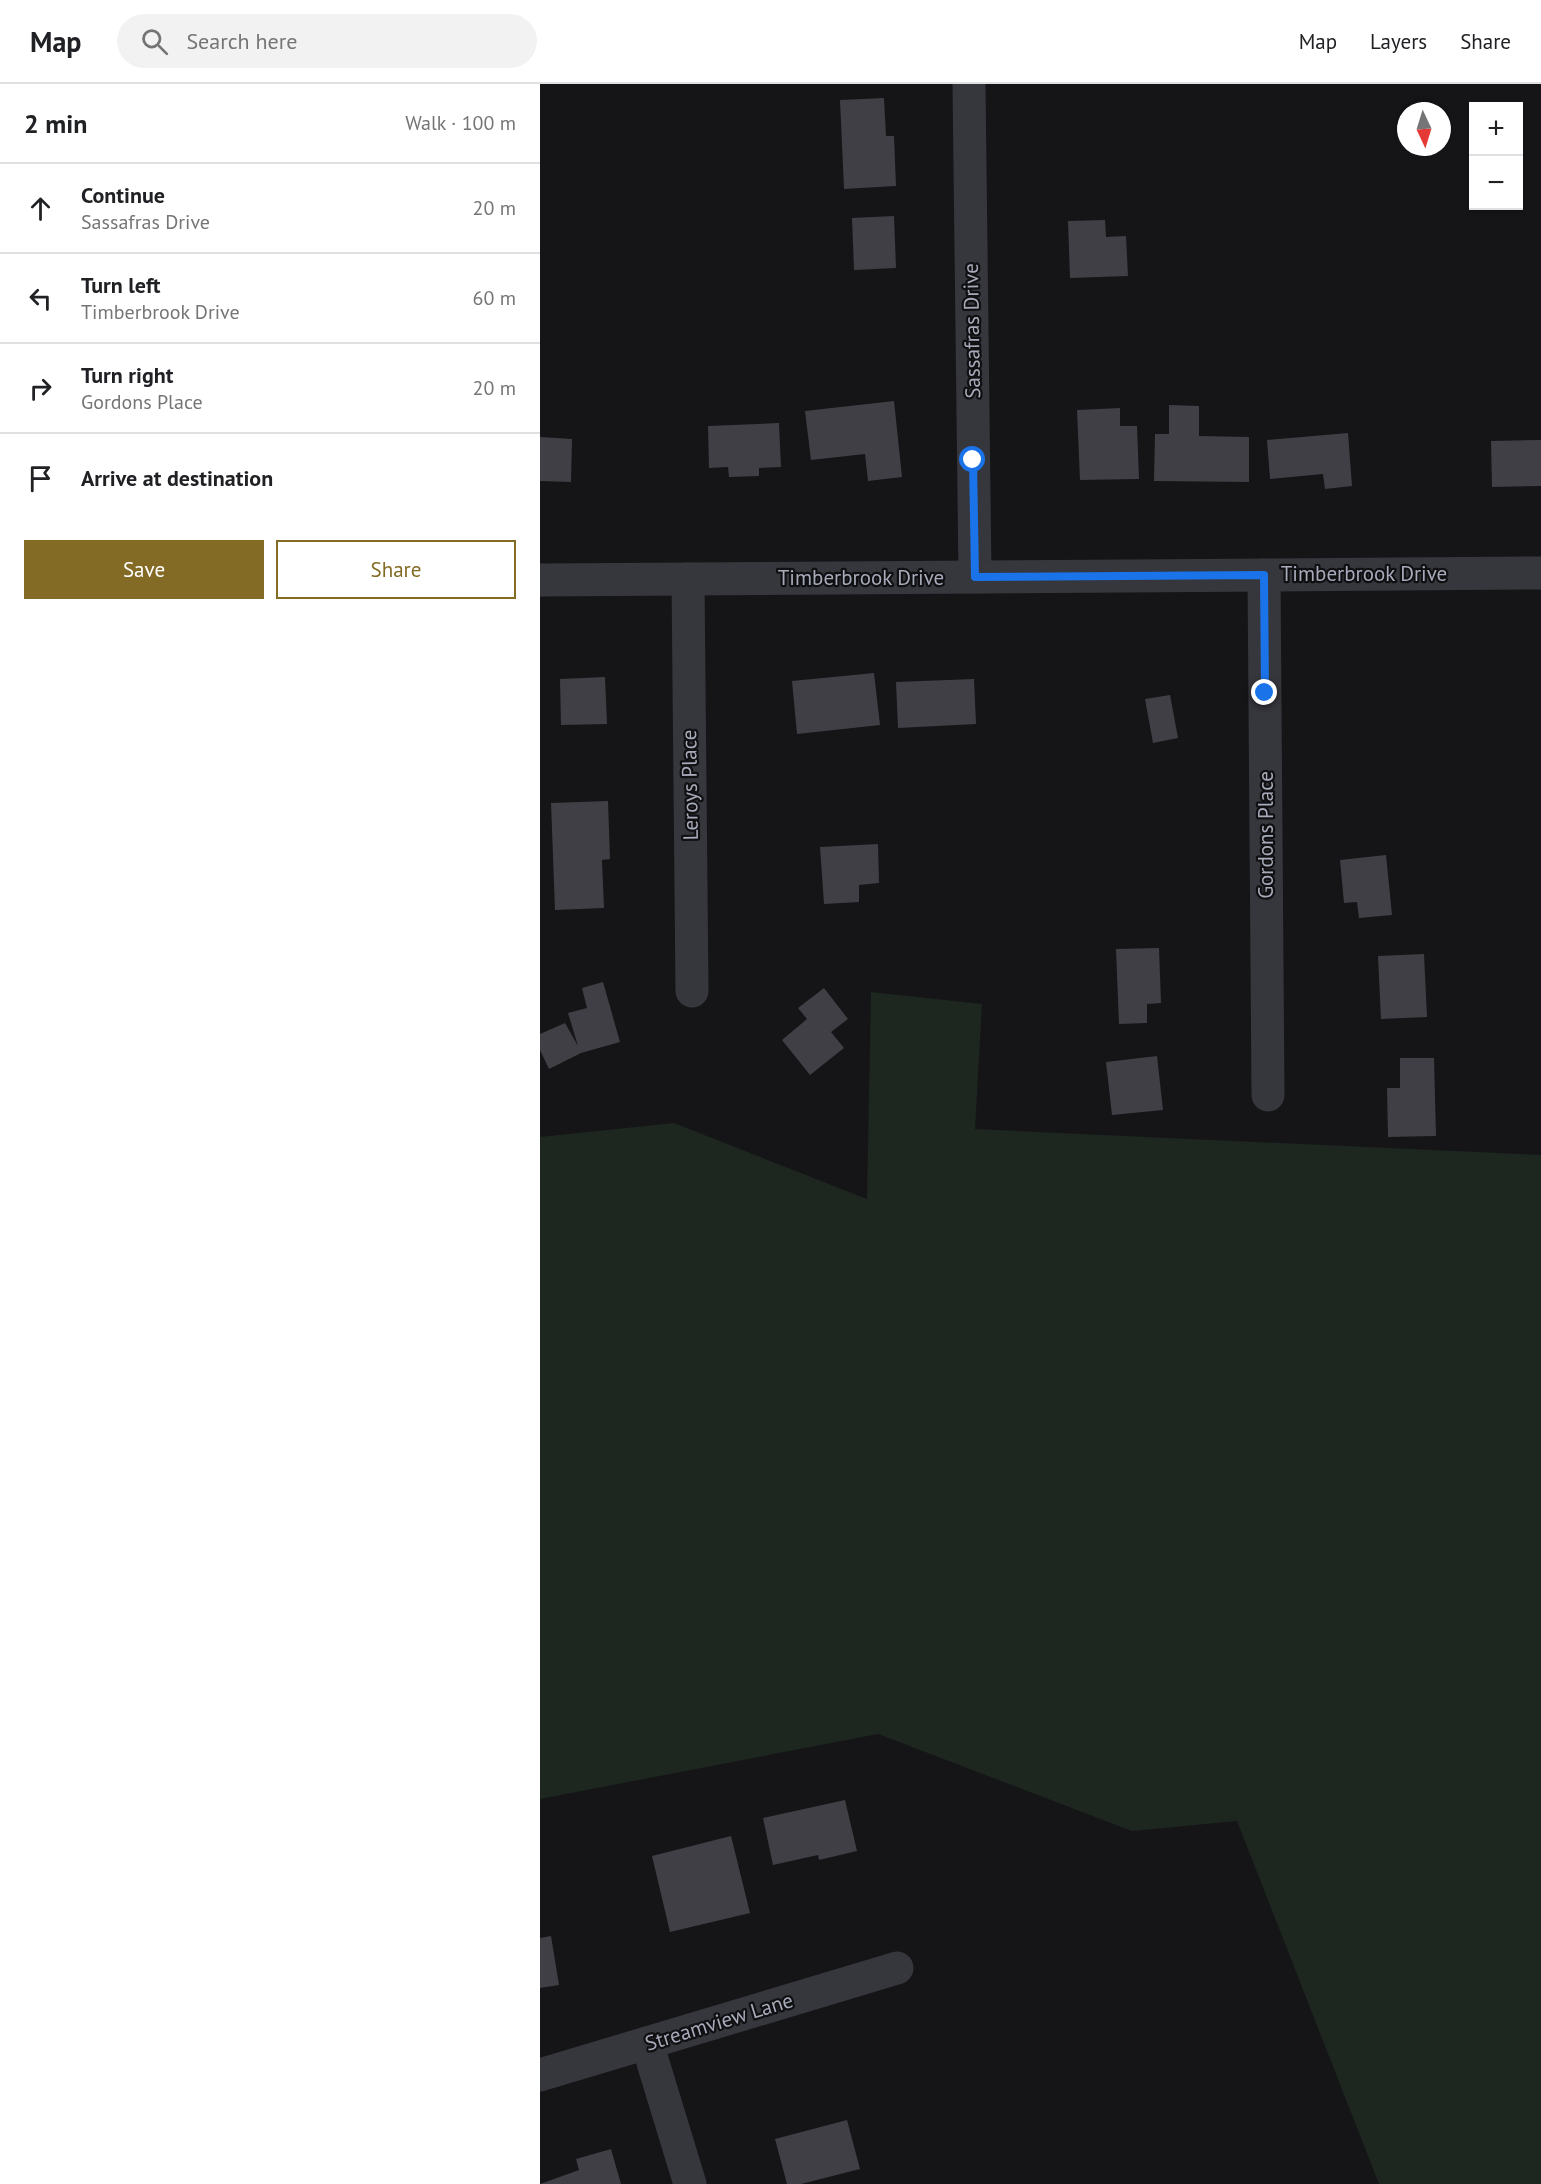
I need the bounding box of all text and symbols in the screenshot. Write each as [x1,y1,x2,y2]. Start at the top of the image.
search box [117,14,537,68]
text: Map [30,23,81,60]
icon: search [138,25,171,58]
text: Search here [186,27,297,55]
text: Map [1299,28,1337,55]
text: Layers [1370,28,1427,55]
text: Share [1460,28,1511,55]
north arrow [1397,102,1451,156]
map controls [1469,102,1523,210]
button: + [1469,102,1523,156]
text: 2 min [24,107,87,140]
text: Walk · 100 m [405,110,516,136]
button: − [1469,156,1523,210]
text: Continue [81,181,165,209]
icon: ahead [24,192,57,225]
text: 20 m [473,195,516,221]
text: Sassafras Drive [81,209,210,235]
street label: Sassafras Drive [957,263,986,399]
text: Turn left [81,271,161,299]
icon: left [24,282,57,315]
text: 60 m [473,285,516,311]
text: Timberbrook Drive [81,299,240,325]
text: Turn right [81,361,173,389]
icon: right [24,372,57,405]
text: 20 m [473,375,516,401]
text: Gordons Place [81,389,203,415]
route start [959,446,985,472]
icon: arrive [24,462,57,495]
text: Arrive at destination [81,464,273,492]
button: Save [24,540,264,599]
button: Share [276,540,516,599]
street label: Timberbrook Drive [1281,560,1447,587]
street label: Timberbrook Drive [778,564,944,591]
route end [1251,679,1277,705]
street label: Leroys Place [675,729,704,841]
street label: Gordons Place [1252,771,1279,899]
street label: Streamview Lane [642,1986,796,2057]

